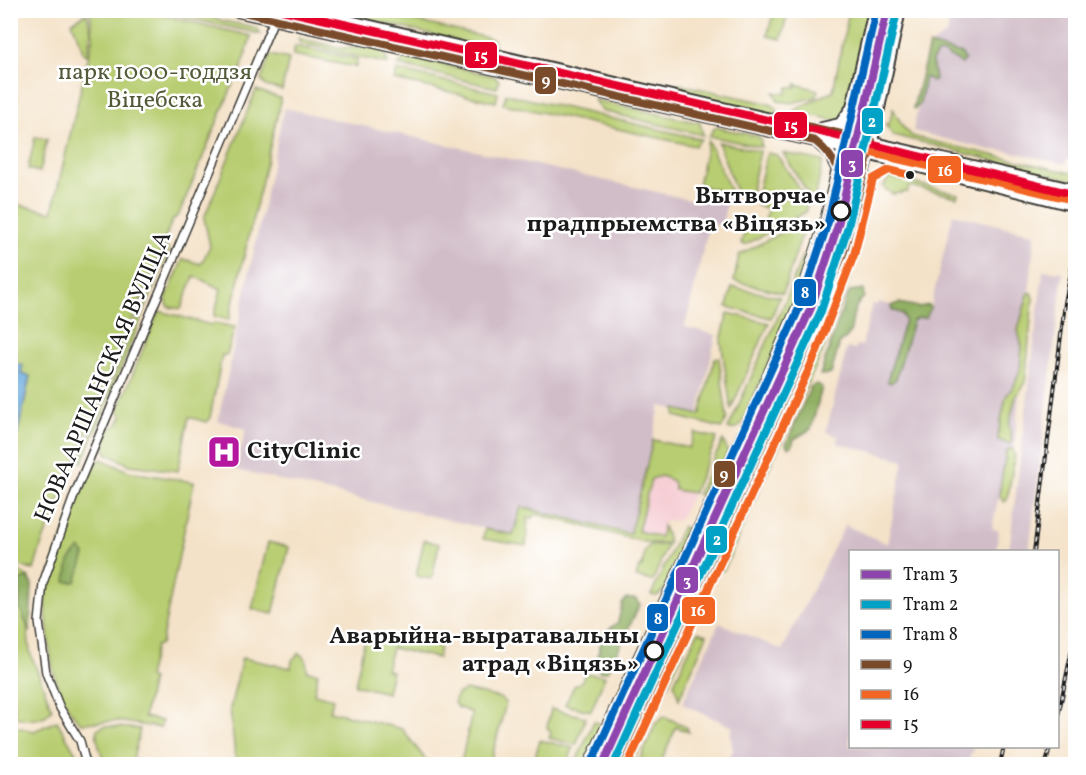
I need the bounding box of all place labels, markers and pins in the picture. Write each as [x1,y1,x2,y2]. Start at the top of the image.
unlabelled marker [904,169,916,181]
place label: Вытворчае прадпрыемства «Віцязь» [527,180,826,242]
marker: Вытворчае прадпрыемства «Віцязь» [831,201,851,221]
hospital icon: CityClinic [206,434,242,470]
place label: CityClinic [247,435,361,469]
place label: Аварыйна-выратавальны атрад «Віцязь» [329,620,639,682]
marker: Аварыйна-выратавальны атрад «Віцязь» [644,641,664,661]

